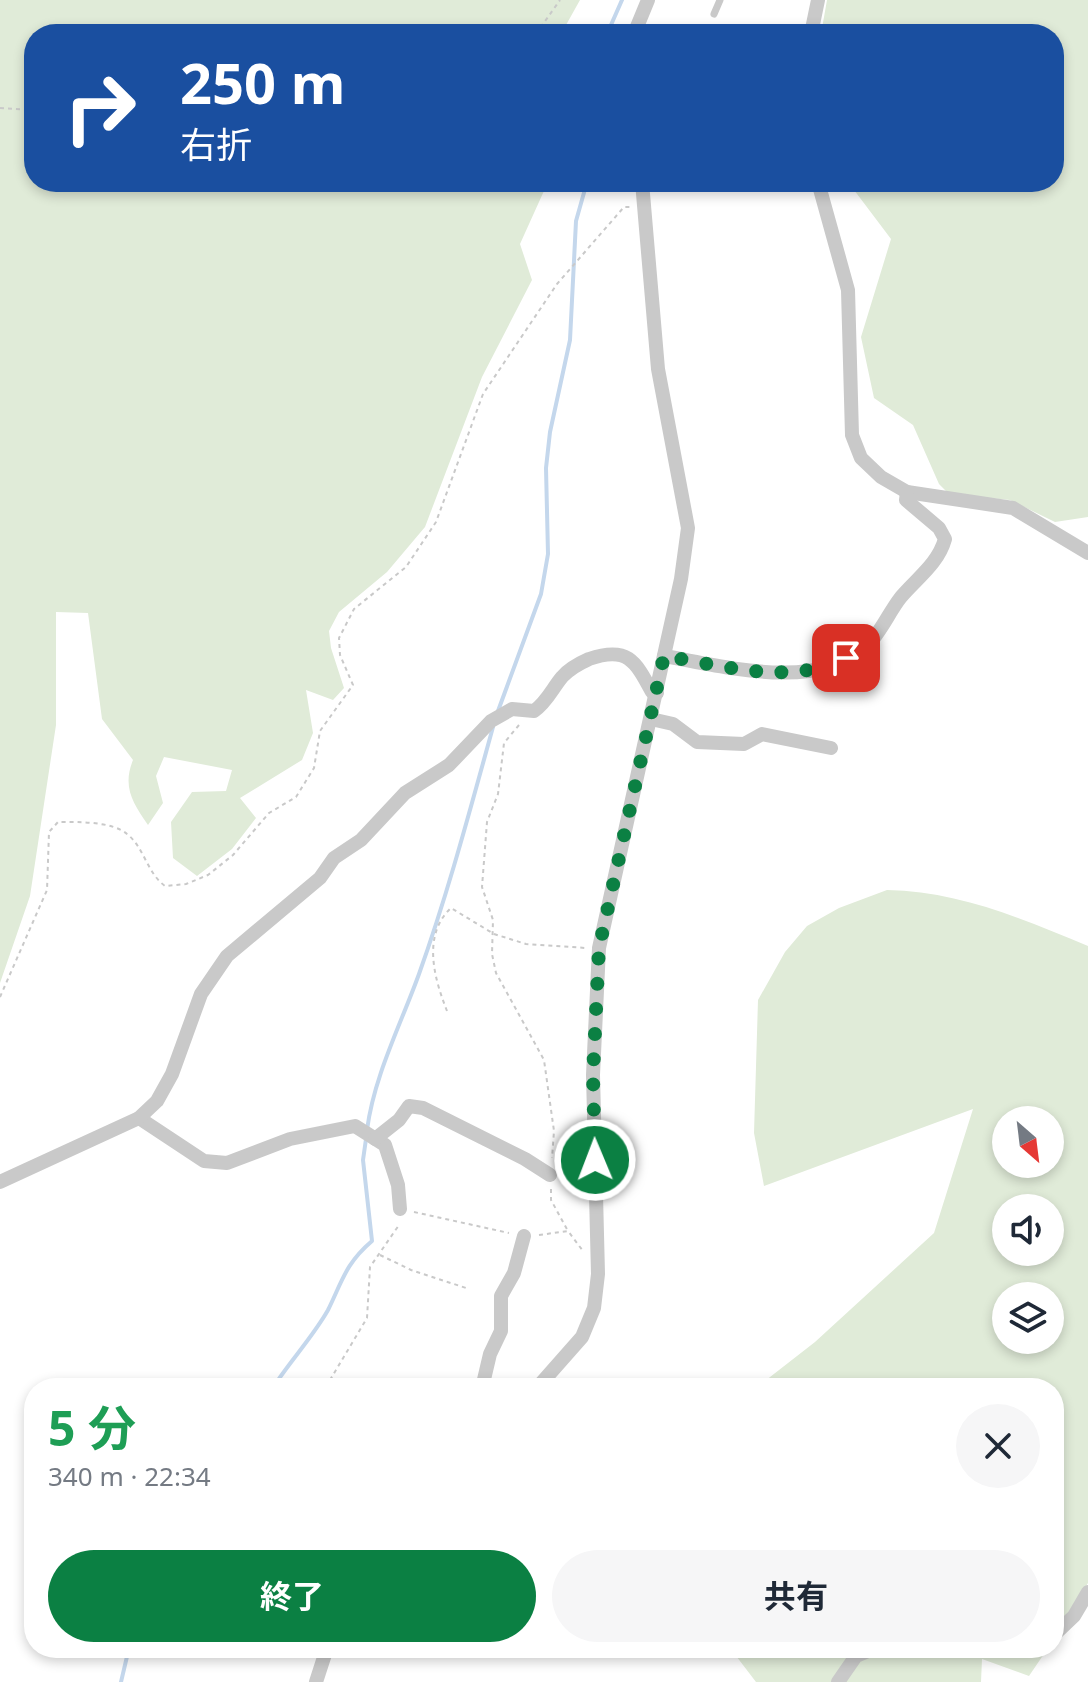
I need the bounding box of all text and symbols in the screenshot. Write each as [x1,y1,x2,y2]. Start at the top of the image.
text: 250 m [180,44,345,120]
icon: right [48,56,152,160]
text: 右折 [180,120,252,169]
pin [812,624,880,692]
icon: arrive [824,636,868,680]
north arrow [992,1106,1064,1178]
map controls [992,1106,1064,1354]
position arrow [553,1118,637,1202]
button: sound [992,1194,1064,1266]
button: layers [992,1282,1064,1354]
text: 5 分 [48,1395,136,1460]
button: close [956,1404,1040,1488]
text: 340 m · 22:34 [48,1458,211,1494]
button: 終了 [48,1550,536,1642]
button: 共有 [552,1550,1040,1642]

